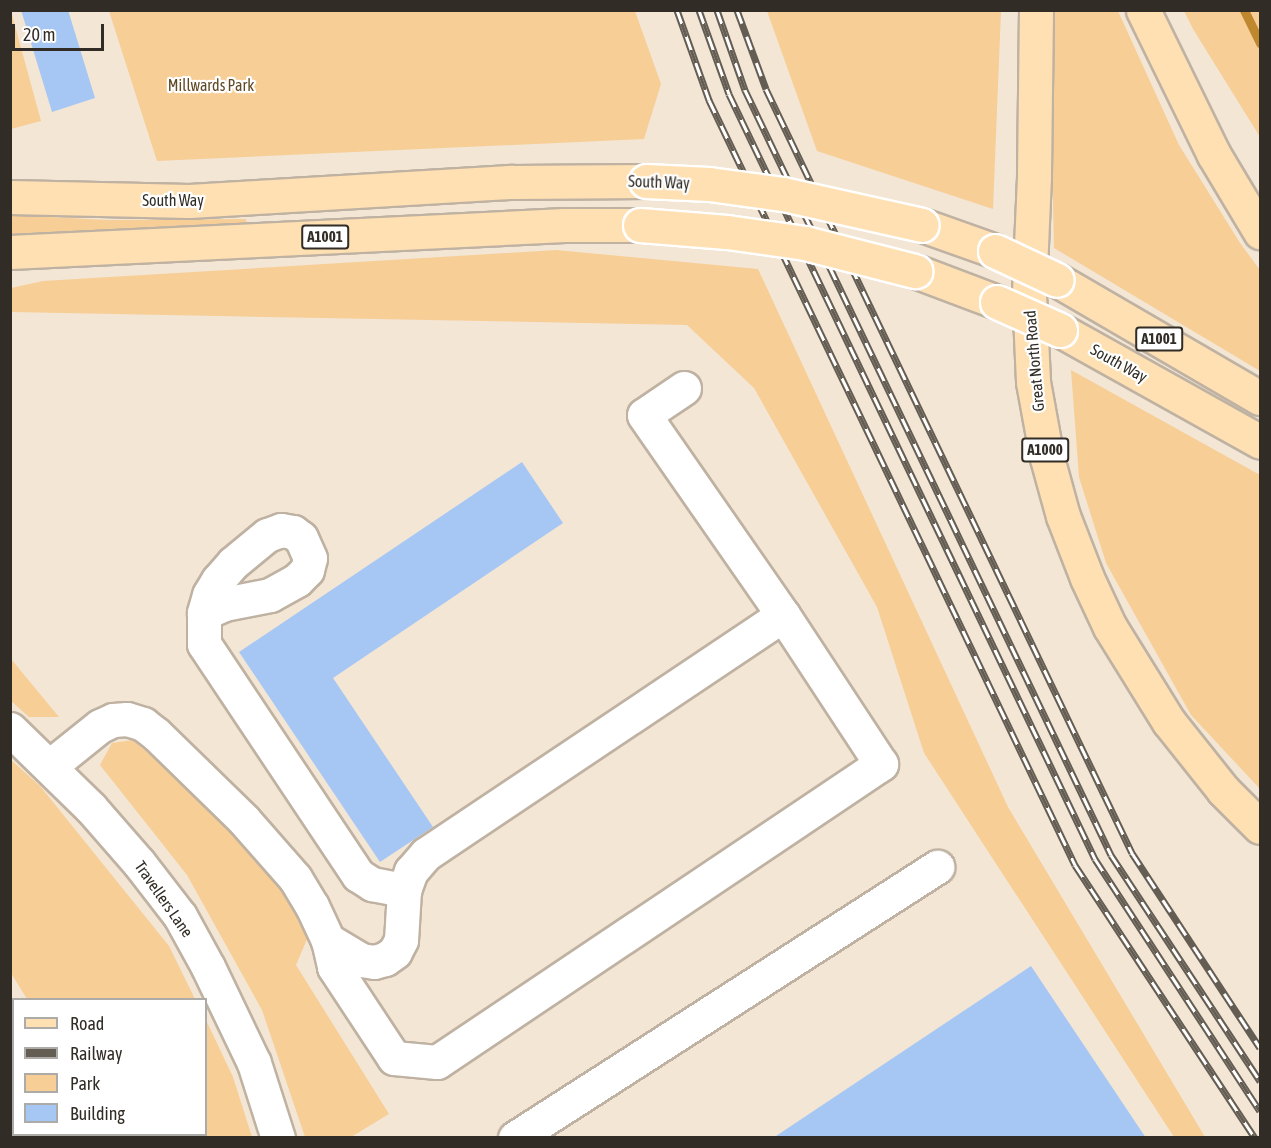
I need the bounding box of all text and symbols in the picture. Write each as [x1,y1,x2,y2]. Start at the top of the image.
scale bar [15,12,106,50]
text: 20 m [23,24,55,45]
park label: Millwards Park [168,75,254,95]
street label: South Way [628,171,690,193]
street label: South Way [142,190,204,210]
road number: A1001 [301,225,349,249]
street label: Great North Road [1020,310,1048,412]
road number: A1001 [1135,327,1183,351]
street label: South Way [1087,340,1151,386]
road number: A1000 [1021,438,1069,462]
street label: Travellers Lane [131,857,197,941]
legend [12,998,207,1136]
text: Road [70,1013,104,1034]
text: Railway [70,1043,122,1064]
text: Park [70,1073,100,1094]
text: Building [70,1103,125,1124]

